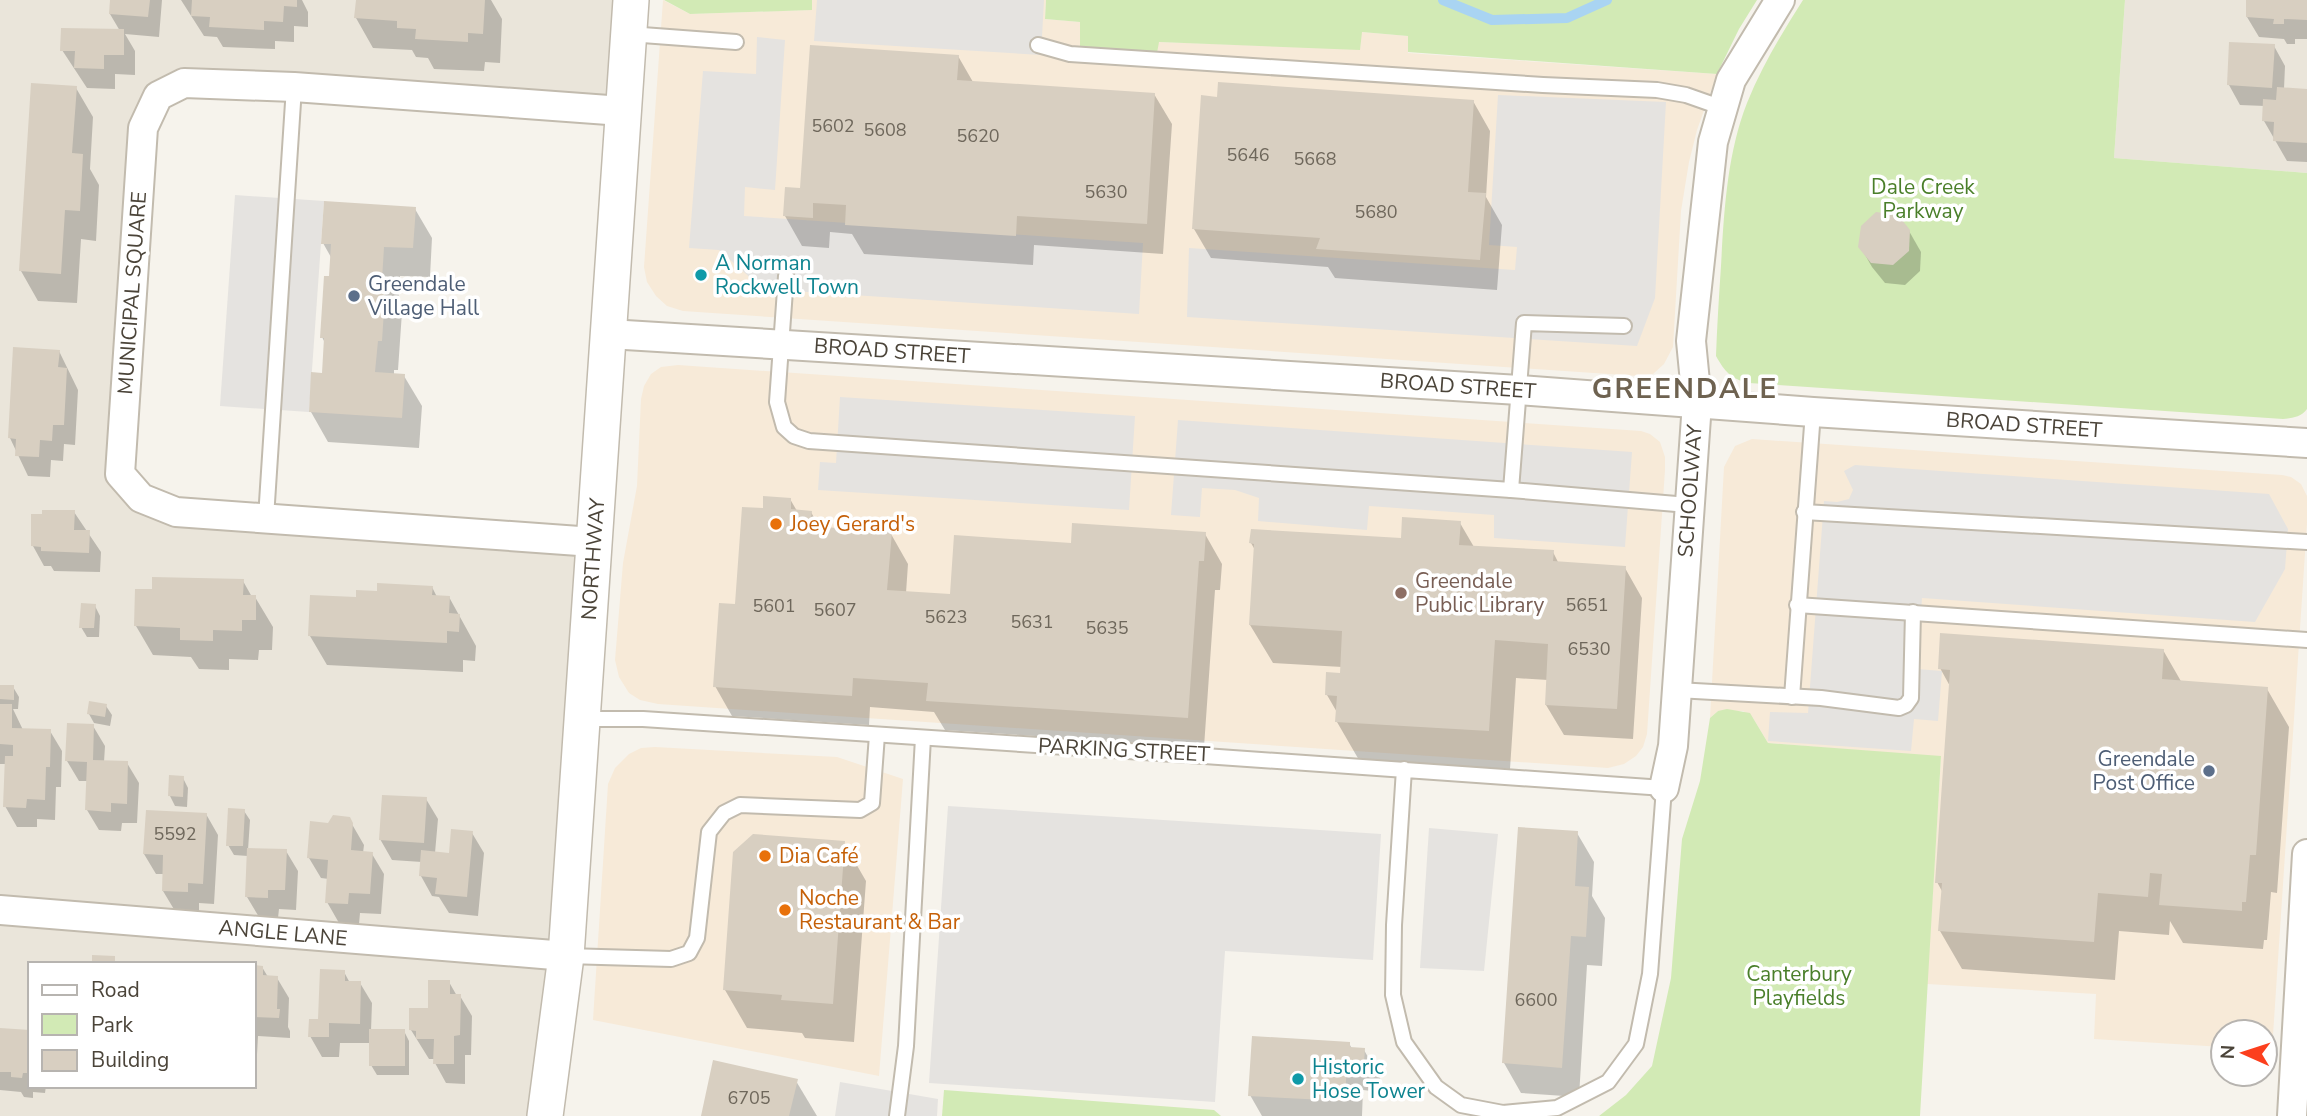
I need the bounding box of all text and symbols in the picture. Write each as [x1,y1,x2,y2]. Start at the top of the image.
house number: 5602 [811,114,855,138]
house number: 5608 [863,118,907,142]
house number: 5620 [956,124,1000,148]
house number: 5646 [1226,143,1270,167]
house number: 5668 [1293,147,1337,171]
park label: Dale Creek Parkway [1871,173,1975,225]
house number: 5630 [1084,180,1128,204]
street label: MUNICIPAL SQUARE [111,191,153,395]
house number: 5680 [1354,200,1398,224]
place label: A Norman Rockwell Town [715,249,859,301]
marker: A Norman Rockwell Town [693,267,709,283]
place label: Greendale Village Hall [367,270,480,322]
marker: Greendale Village Hall [346,288,362,304]
street label: BROAD STREET [813,332,971,370]
street label: BROAD STREET [1379,367,1537,405]
district label: GREENDALE [1592,370,1778,408]
street label: BROAD STREET [1945,406,2103,444]
street label: SCHOOLWAY [1671,423,1709,558]
street label: NORTHWAY [575,497,611,621]
place label: Joey Gerard's [789,510,915,538]
marker: Joey Gerard's [768,516,784,532]
place label: Greendale Public Library [1415,567,1545,619]
marker: Greendale Public Library [1393,585,1409,601]
house number: 5651 [1565,593,1609,617]
house number: 5601 [752,594,796,618]
house number: 5607 [813,598,857,622]
house number: 5623 [924,605,968,629]
house number: 5631 [1010,610,1054,634]
house number: 5635 [1085,616,1129,640]
house number: 6530 [1567,637,1611,661]
street label: PARKING STREET [1037,732,1211,768]
place label: Greendale Post Office [2093,745,2195,797]
marker: Greendale Post Office [2201,763,2217,779]
house number: 5592 [153,822,197,846]
place label: Dia Café [779,842,859,870]
marker: Dia Café [757,848,773,864]
place label: Noche Restaurant & Bar [799,884,961,936]
marker: Noche Restaurant & Bar [777,902,793,918]
street label: ANGLE LANE [217,913,349,953]
park label: Canterbury Playfields [1746,960,1852,1012]
legend [28,962,256,1088]
text: Road [91,976,140,1004]
house number: 6600 [1514,988,1558,1012]
text: Park [91,1011,133,1039]
north arrow [2209,1018,2279,1088]
text: N [2215,1044,2241,1060]
text: Building [91,1046,169,1074]
place label: Historic Hose Tower [1312,1053,1426,1105]
marker: Historic Hose Tower [1290,1071,1306,1087]
house number: 6705 [727,1086,771,1110]

